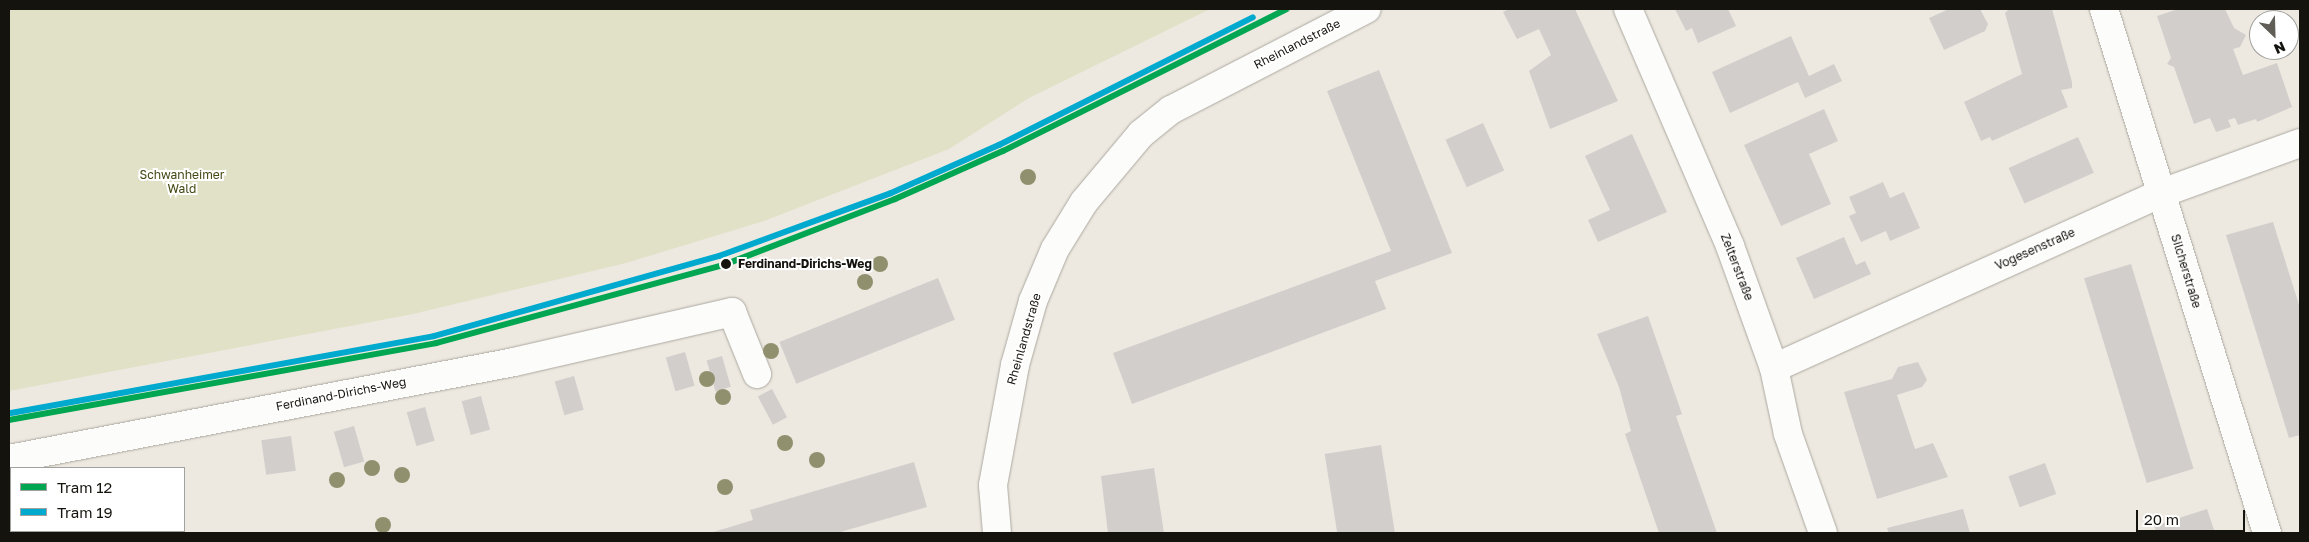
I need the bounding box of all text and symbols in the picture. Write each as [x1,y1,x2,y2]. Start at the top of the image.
north arrow [2249,10,2299,60]
street label: Rheinlandstraße [1251,16,1343,72]
text: N [2272,38,2288,58]
park label: Schwanheimer Wald [140,168,224,196]
street label: Vogesenstraße [1993,225,2077,273]
street label: Zelterstraße [1718,232,1756,302]
street label: Silcherstraße [2168,232,2204,310]
marker: Ferdinand-Dirichs-Weg [717,255,735,273]
place label: Ferdinand-Dirichs-Weg [738,257,872,271]
street label: Rheinlandstraße [1004,291,1044,387]
street label: Ferdinand-Dirichs-Weg [275,374,407,414]
legend [10,467,185,532]
text: Tram 12 [57,478,112,496]
scale bar [2139,500,2248,532]
text: Tram 19 [57,503,113,521]
text: 20 m [2144,510,2179,528]

